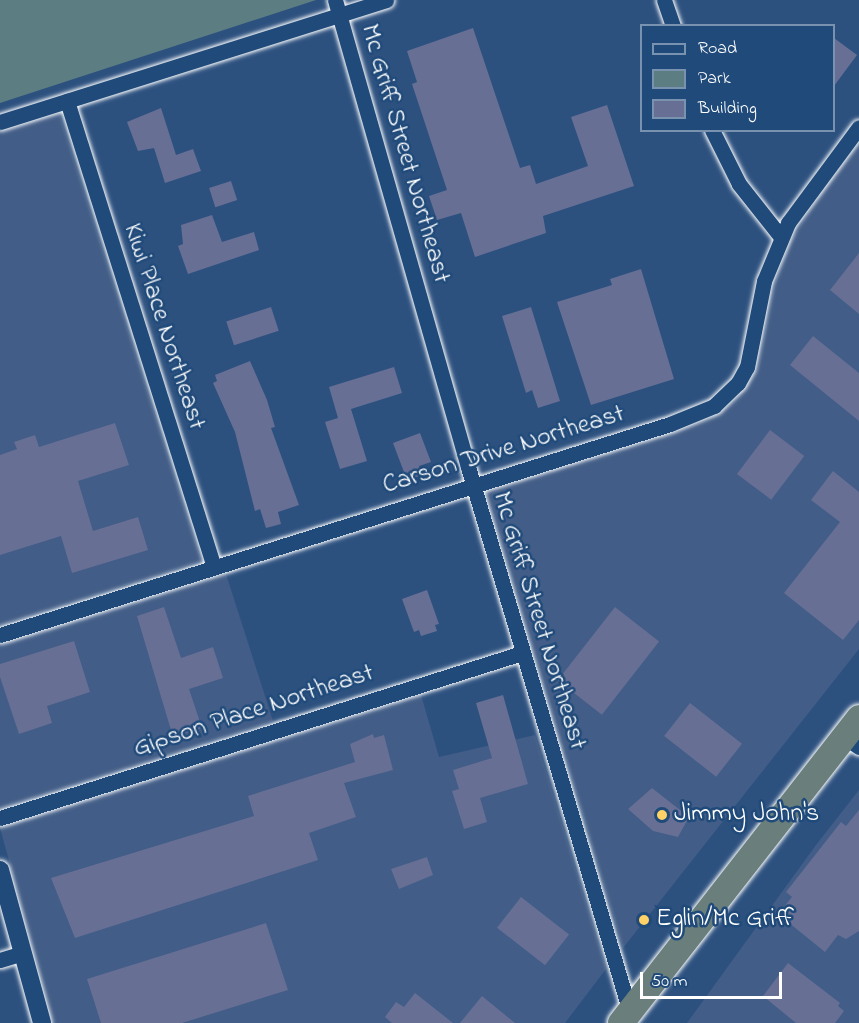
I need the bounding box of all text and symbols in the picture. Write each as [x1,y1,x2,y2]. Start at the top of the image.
street label: Mc Griff Street Northeast [352,21,456,287]
legend [640,24,835,132]
text: Road [698,36,737,62]
text: Park [698,66,731,92]
text: Building [698,96,757,122]
street label: Kiwi Place Northeast [115,220,211,434]
street label: Carson Drive Northeast [379,399,629,503]
street label: Mc Griff Street Northeast [484,488,592,754]
street label: Gipson Place Northeast [130,658,378,766]
place label: Jimmy John's [674,799,819,831]
marker: Jimmy John's [655,808,669,822]
place label: Eglin/Mc Griff [656,904,794,936]
marker: Eglin/Mc Griff [637,913,651,927]
scale bar [643,960,786,998]
text: 50 m [651,969,688,995]

